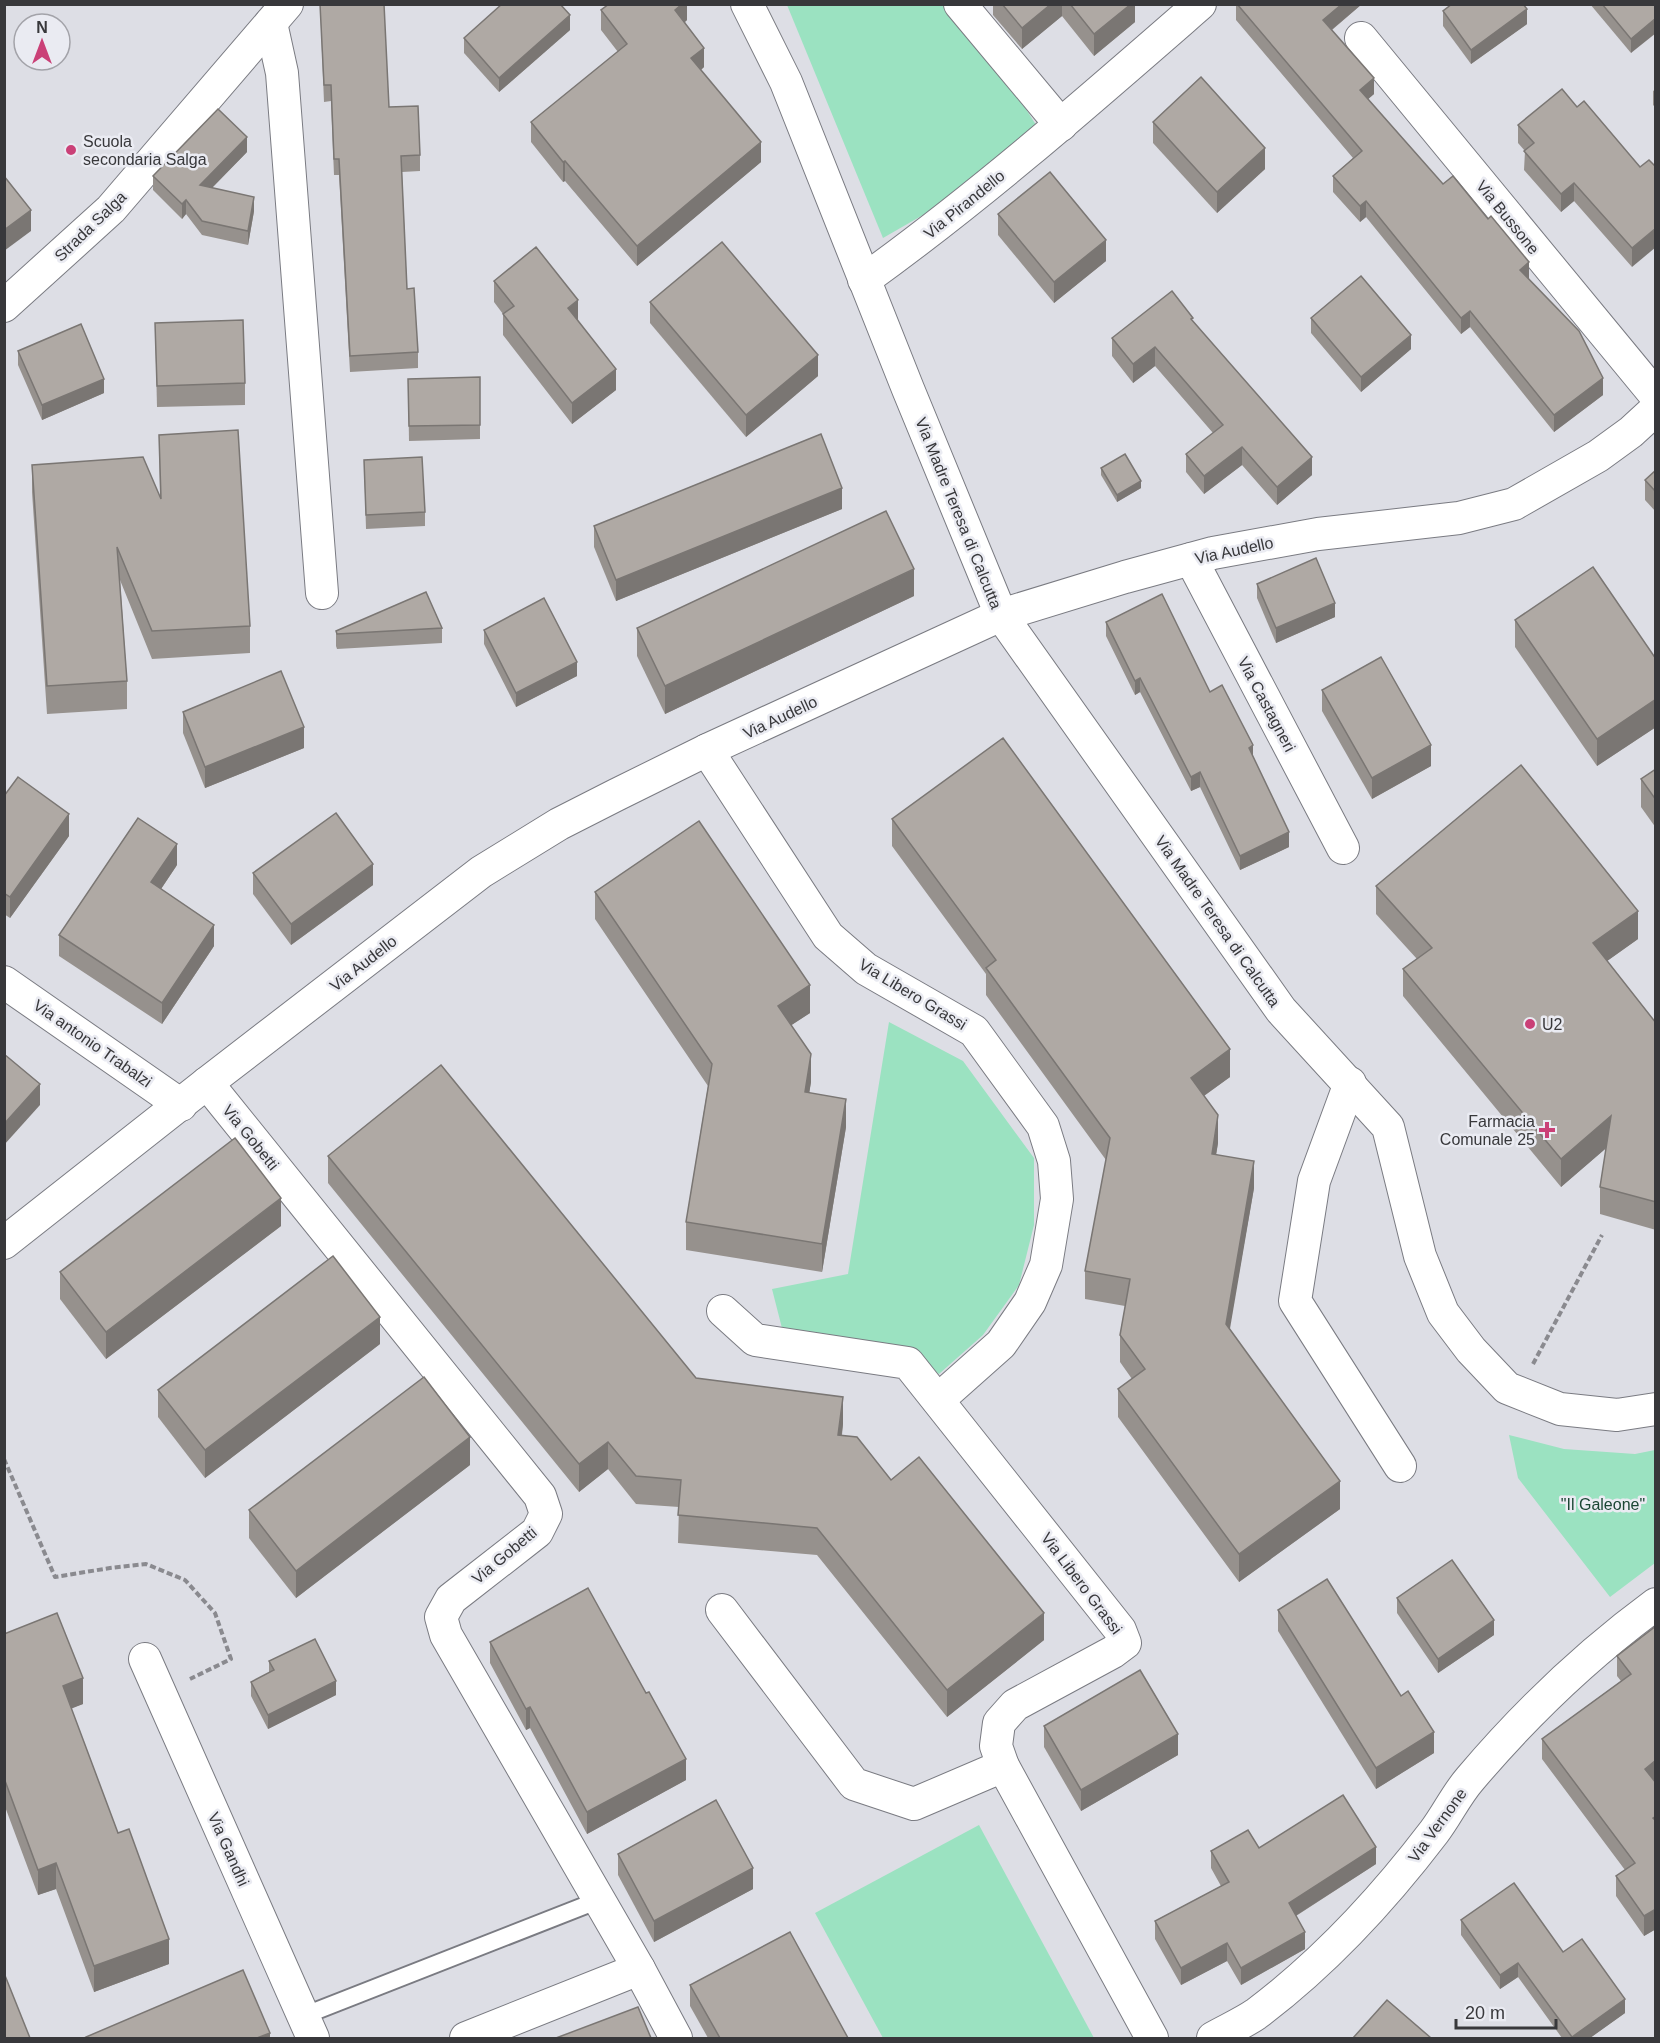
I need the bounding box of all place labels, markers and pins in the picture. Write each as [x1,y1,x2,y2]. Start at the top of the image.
place label: Scuola secondaria Salga [83,133,207,168]
marker: Scuola secondaria Salga [64,143,78,157]
place label: U2 [1542,1016,1563,1033]
marker: U2 [1523,1017,1537,1031]
place label: Farmacia Comunale 25 [1440,1113,1535,1148]
marker: Farmacia Comunale 25 [1540,1123,1554,1137]

